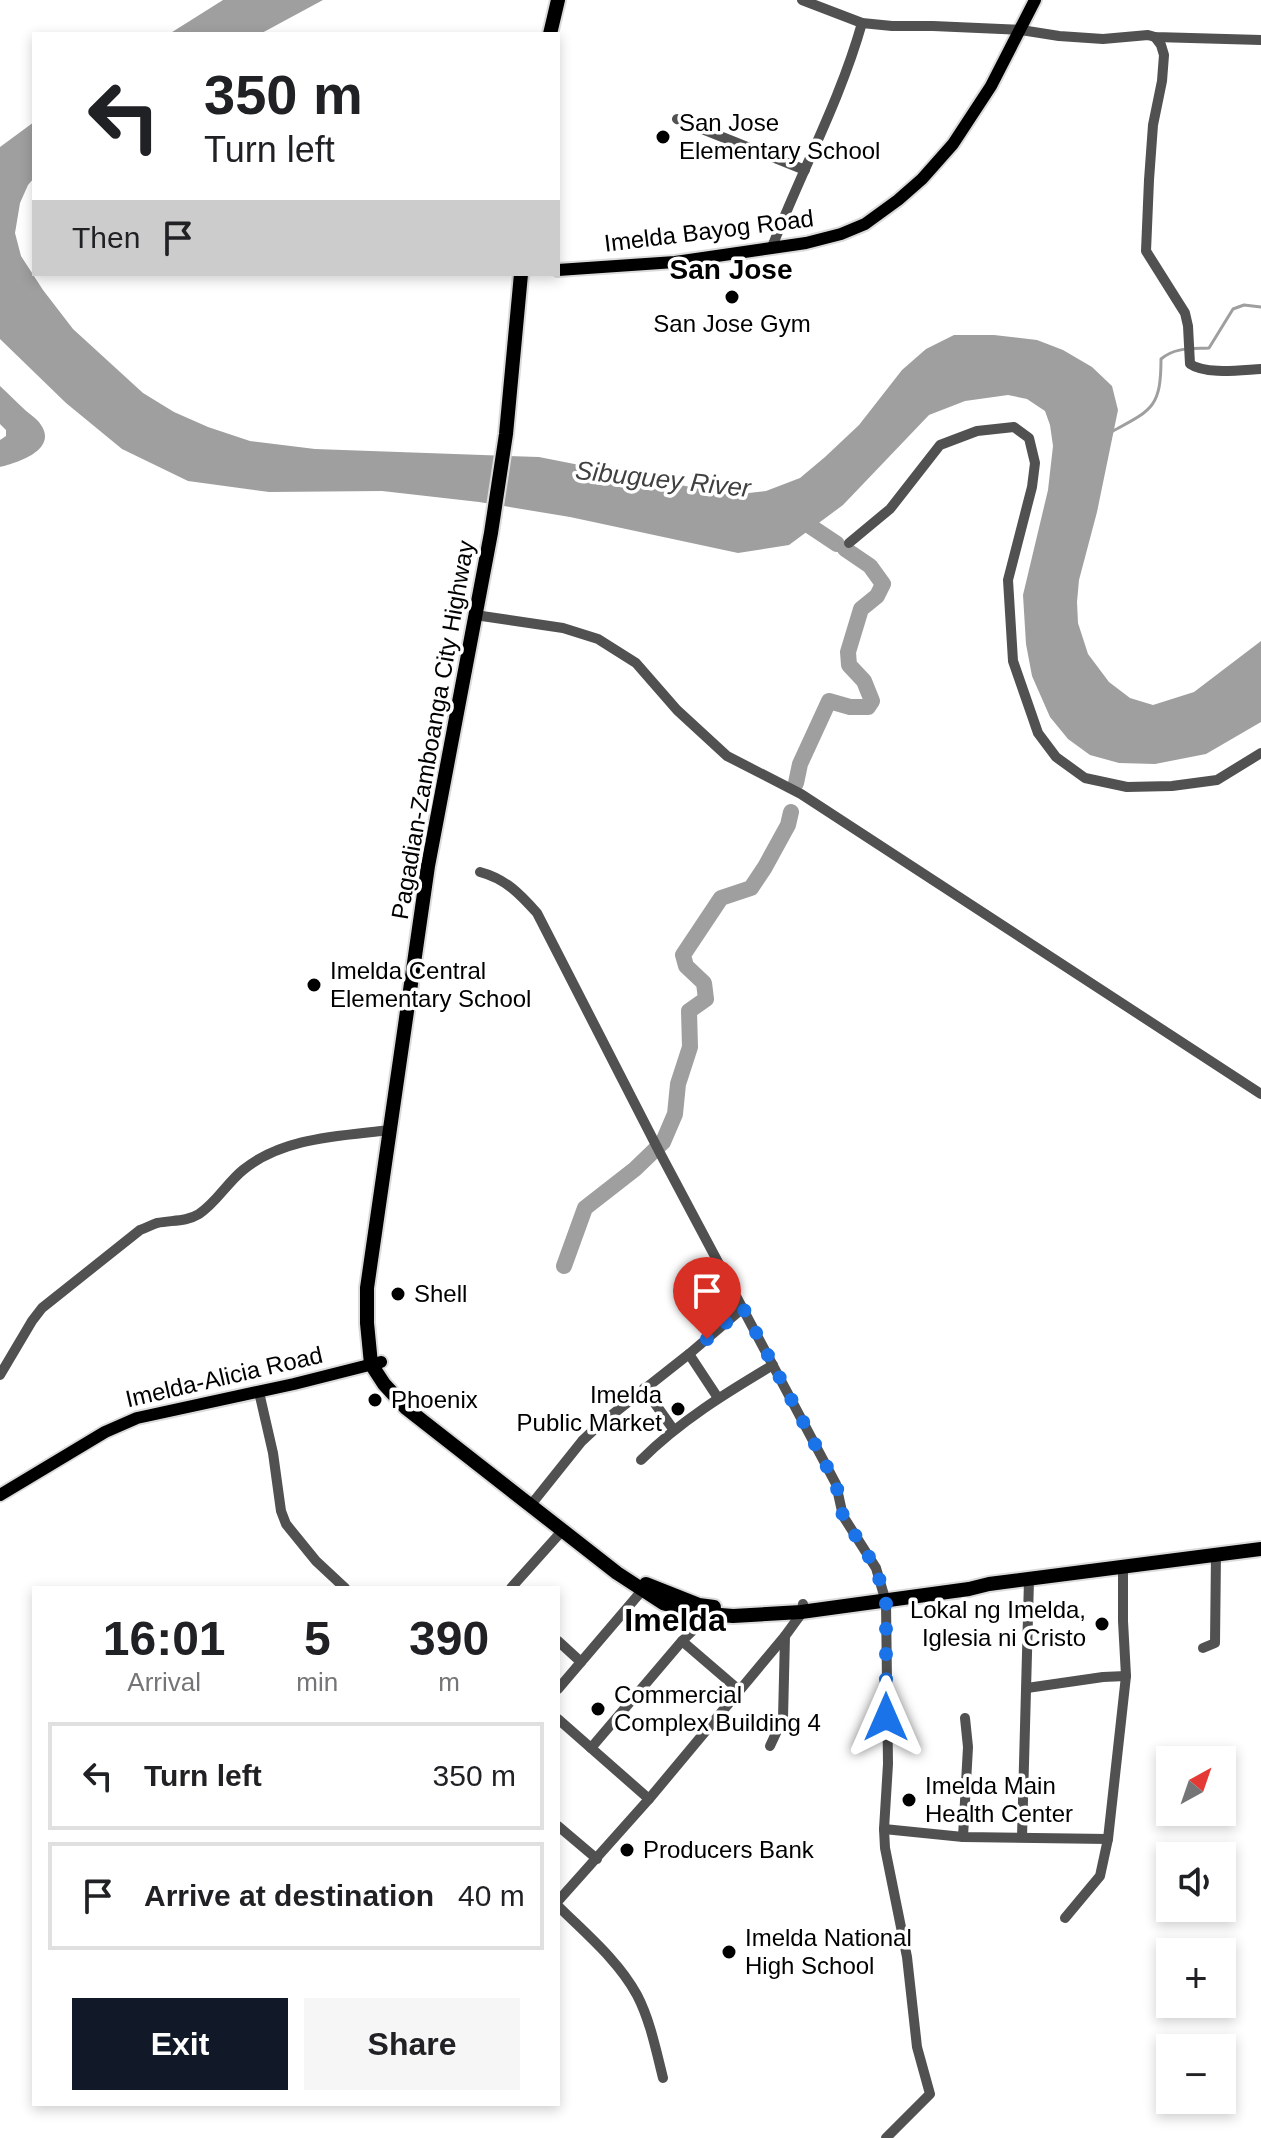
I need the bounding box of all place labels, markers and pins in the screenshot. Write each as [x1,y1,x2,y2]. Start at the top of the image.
place label: San Jose Elementary School [679,109,880,164]
marker: San Jose Elementary School [654,128,672,146]
marker: San Jose Gym [723,288,741,306]
place label: San Jose Gym [653,310,811,337]
place label: Imelda Central Elementary School [330,957,531,1012]
marker: Imelda Central Elementary School [305,976,323,994]
pin [673,1257,741,1339]
place label: Shell [414,1280,467,1307]
marker: Shell [389,1285,407,1303]
place label: Imelda Public Market [517,1381,663,1436]
place label: Phoenix [391,1386,478,1413]
marker: Phoenix [366,1391,384,1409]
marker: Imelda Public Market [669,1400,687,1418]
place label: Lokal ng Imelda, Iglesia ni Cristo [910,1596,1086,1651]
marker: Lokal ng Imelda, Iglesia ni Cristo [1093,1615,1111,1633]
place label: Commercial Complex Building 4 [614,1681,821,1736]
marker: Commercial Complex Building 4 [589,1700,607,1718]
place label: Imelda Main Health Center [925,1772,1073,1827]
marker: Imelda Main Health Center [900,1791,918,1809]
place label: Producers Bank [643,1836,815,1863]
marker: Producers Bank [618,1841,636,1859]
place label: Imelda National High School [745,1924,912,1979]
marker: Imelda National High School [720,1943,738,1961]

